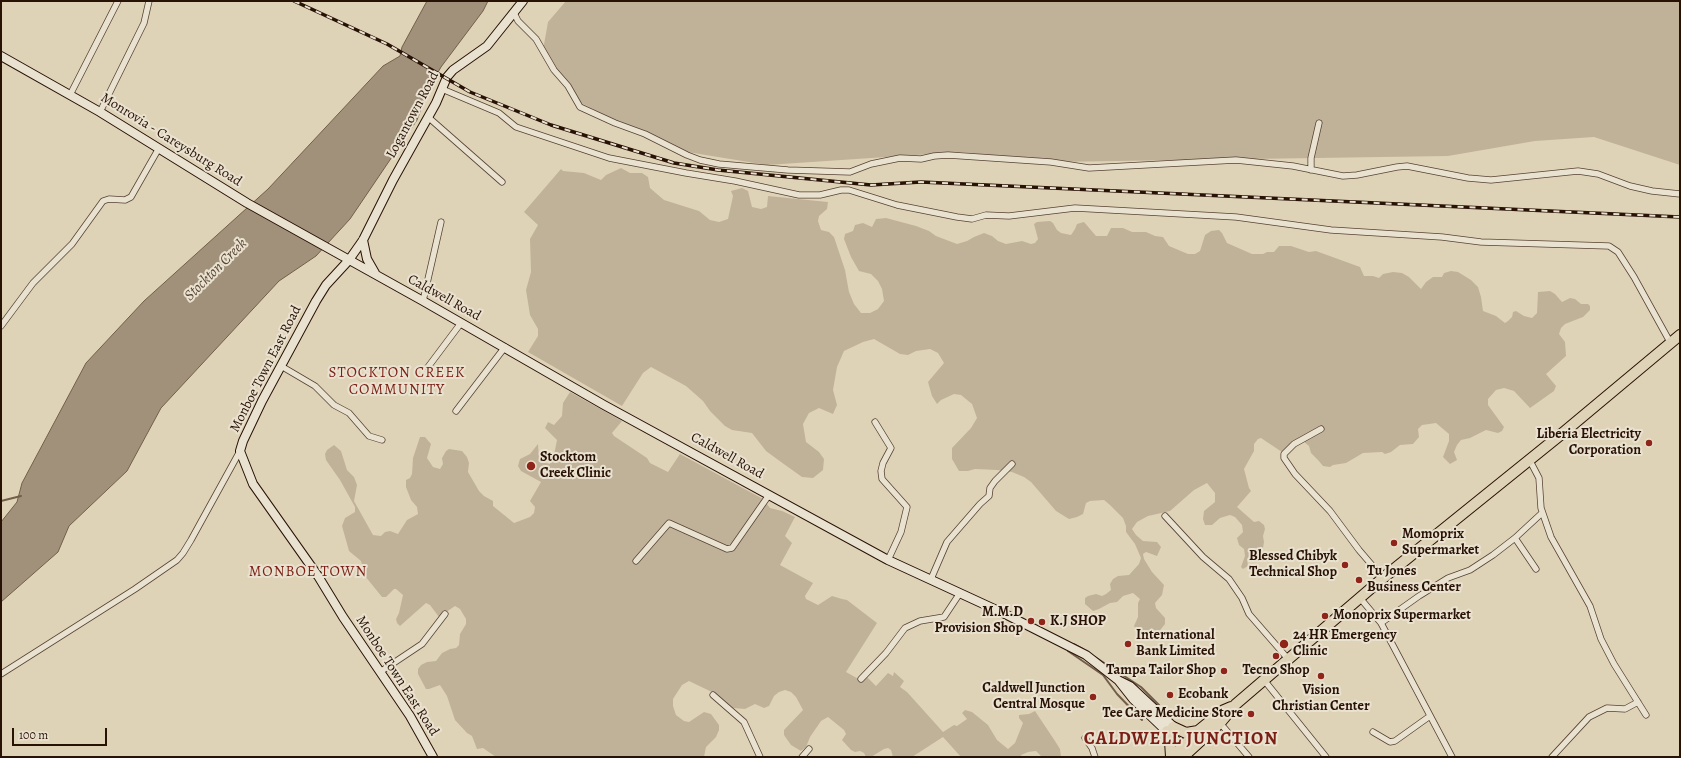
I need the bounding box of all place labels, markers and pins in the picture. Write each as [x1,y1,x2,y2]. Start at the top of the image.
place label: Liberia Electricity Corporation [1536,427,1641,460]
marker: Liberia Electricity Corporation [1644,438,1654,448]
place label: Stocktom Creek Clinic [540,450,611,482]
marker: Stocktom Creek Clinic [525,460,537,472]
place label: Momoprix Supermarket [1402,527,1479,560]
marker: Momoprix Supermarket [1389,538,1399,548]
place label: Blessed Chibyk Technical Shop [1249,549,1337,582]
marker: Blessed Chibyk Technical Shop [1340,560,1350,570]
place label: Tu Jones Business Center [1367,564,1461,596]
marker: Tu Jones Business Center [1354,575,1364,585]
place label: M.M.D Provision Shop [935,605,1023,638]
place label: Monoprix Supermarket [1333,608,1471,624]
marker: Monoprix Supermarket [1320,611,1330,621]
place label: K.J SHOP [1050,614,1106,630]
marker: M.M.D Provision Shop [1026,616,1036,626]
marker: K.J SHOP [1037,617,1047,627]
place label: International Bank Limited [1136,628,1215,660]
place label: 24 HR Emergency Clinic [1293,628,1397,660]
marker: 24 HR Emergency Clinic [1278,638,1290,650]
marker: International Bank Limited [1123,639,1133,649]
marker: Tecno Shop [1271,651,1281,661]
place label: Tampa Tailor Shop [1106,663,1216,679]
place label: Tecno Shop [1242,663,1310,679]
marker: Tampa Tailor Shop [1219,666,1229,676]
marker: Vision Christian Center [1316,671,1326,681]
place label: Caldwell Junction Central Mosque [982,681,1085,714]
place label: Vision Christian Center [1272,683,1370,716]
place label: Ecobank [1178,687,1228,703]
marker: Ecobank [1165,690,1175,700]
marker: Caldwell Junction Central Mosque [1088,692,1098,702]
place label: Tee Care Medicine Store [1102,706,1243,722]
marker: Tee Care Medicine Store [1246,709,1256,719]

